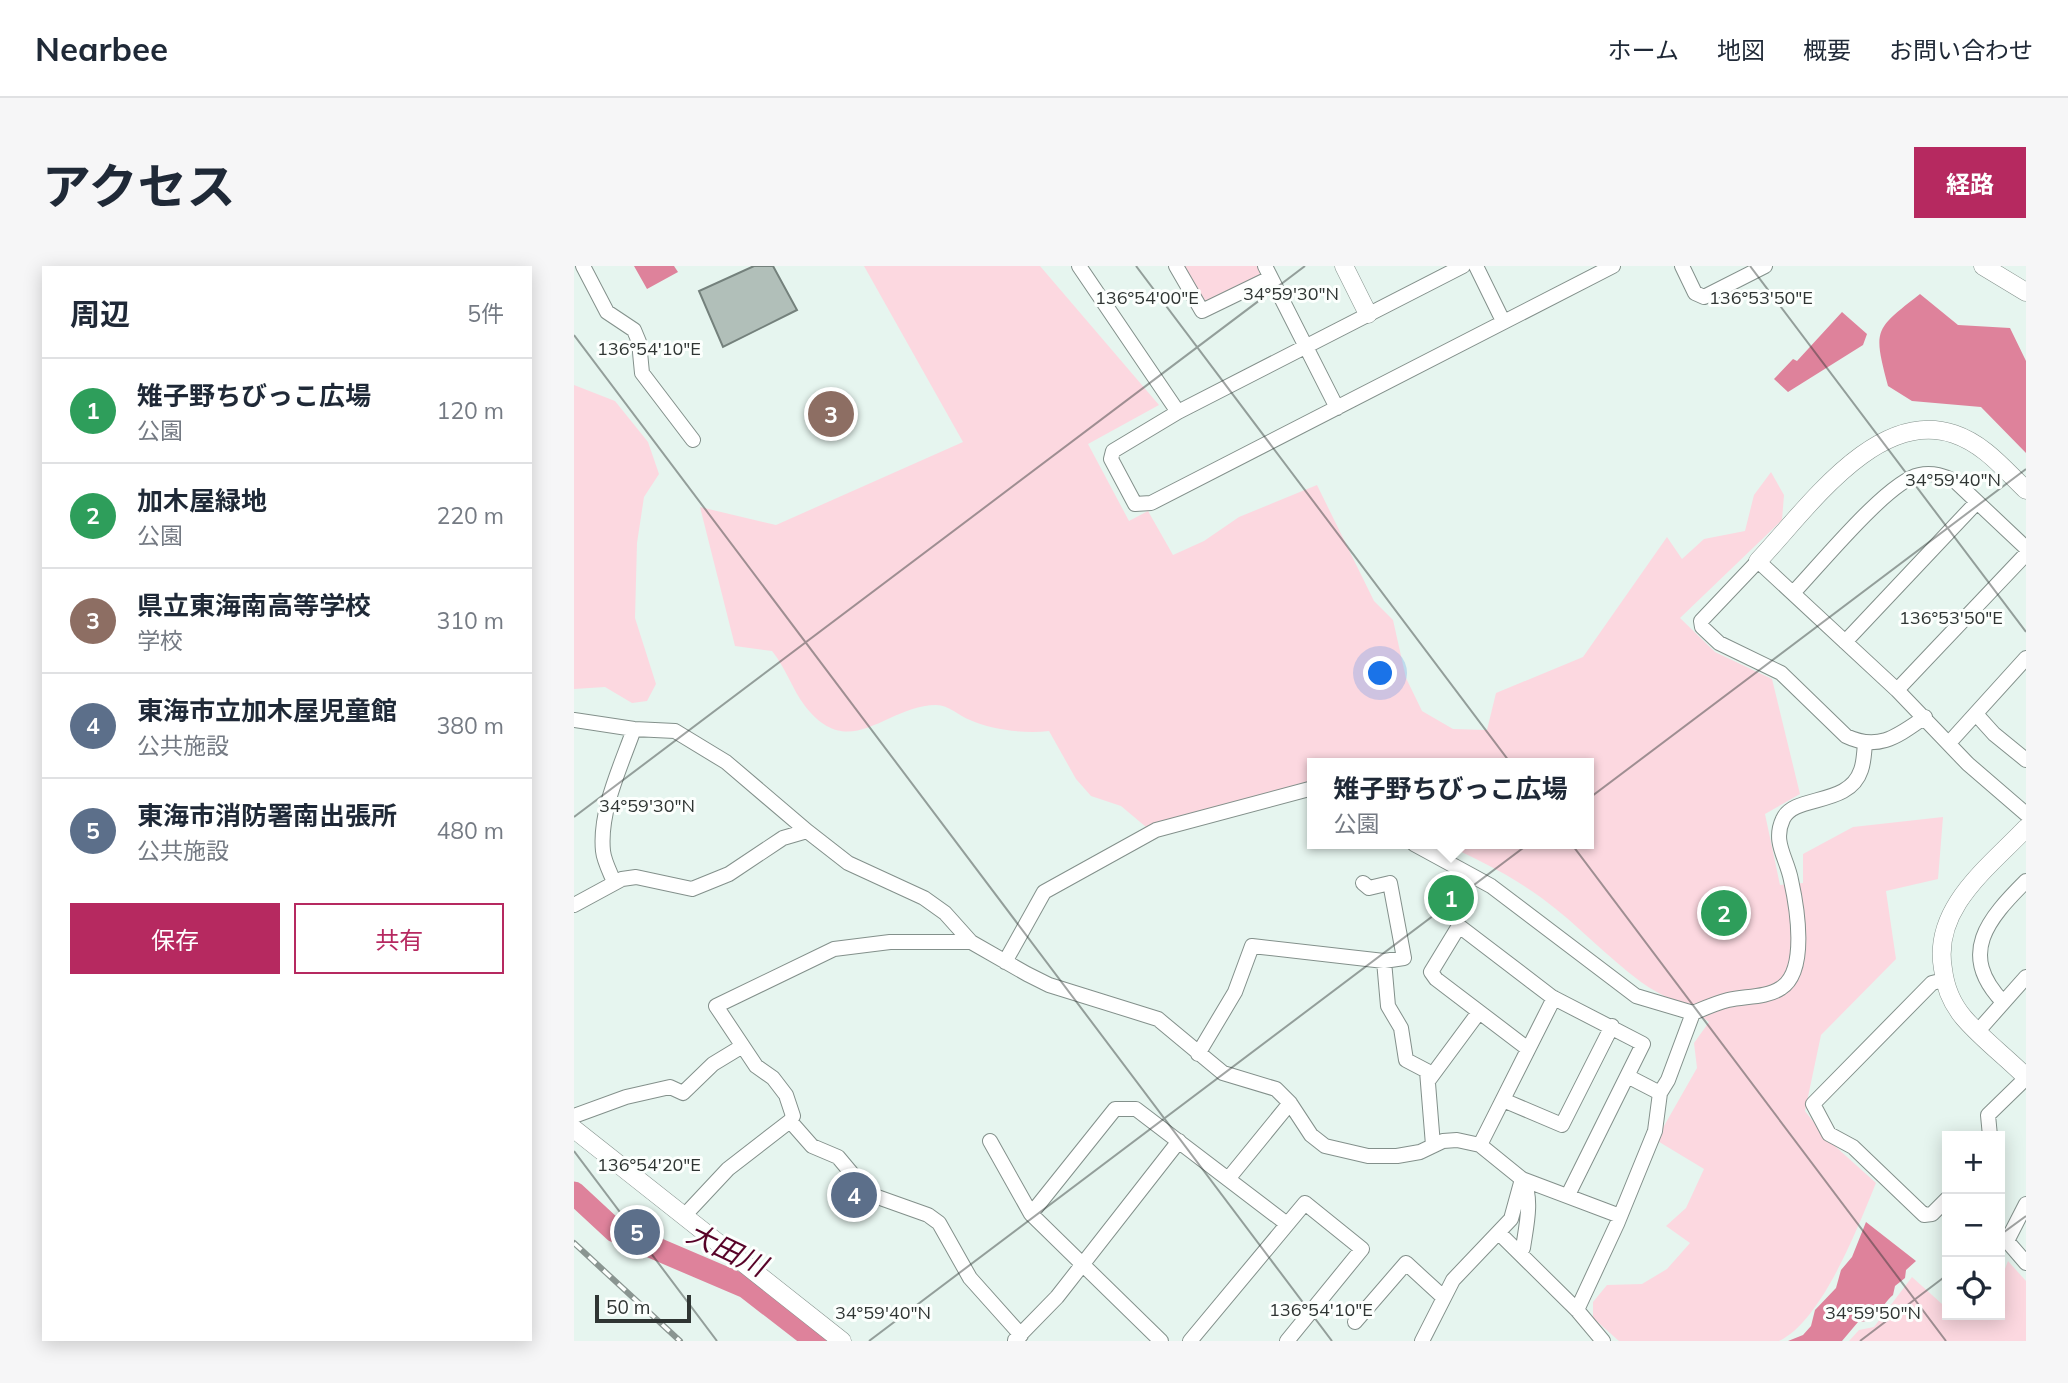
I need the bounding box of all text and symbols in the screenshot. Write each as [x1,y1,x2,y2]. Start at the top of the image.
text: Nearbee [35,28,168,69]
text: ホーム [1608,35,1679,65]
text: 地図 [1717,35,1765,65]
text: 概要 [1803,35,1851,65]
text: お問い合わせ [1889,35,2033,65]
button: 経路 [1914,147,2026,218]
text: アクセス [42,155,236,216]
text: 34°59'30"N [1243,282,1339,305]
text: 136°54'00"E [1095,286,1199,309]
text: 136°53'50"E [1709,286,1813,309]
text: 周辺 [70,295,130,333]
text: 5件 [467,299,504,328]
text: 136°54'10"E [597,337,701,360]
text: 雉子野ちびっこ広場 [137,379,371,412]
pin: 3 [808,388,854,440]
text: 1 [86,396,100,425]
text: 120 m [436,396,504,425]
text: 公園 [137,416,183,445]
text: 34°59'40"N [1905,468,2001,491]
text: 加木屋緑地 [137,484,267,517]
text: 2 [86,501,100,530]
text: 220 m [436,501,504,530]
text: 公園 [137,521,183,550]
text: 県立東海南高等学校 [137,589,371,622]
text: 3 [86,606,100,635]
text: 310 m [436,606,504,635]
text: 136°53'50"E [1899,606,2003,629]
text: 学校 [137,626,183,655]
your location [1363,656,1397,690]
text: 東海市立加木屋児童館 [137,694,397,727]
text: 4 [86,711,100,740]
text: 380 m [436,711,504,740]
text: 公共施設 [137,731,229,760]
popup [1307,758,1594,849]
text: 雉子野ちびっこ広場 [1333,772,1568,805]
text: 34°59'30"N [599,794,695,817]
text: 東海市消防署南出張所 [137,799,397,832]
text: 公園 [1333,809,1379,838]
text: 5 [86,816,100,845]
text: 480 m [436,816,504,845]
text: 公共施設 [137,836,229,865]
pin: 1 [1428,872,1474,924]
pin: 2 [1701,887,1747,939]
button: 保存 [70,903,280,974]
button: 共有 [294,903,504,974]
map controls [1942,1131,2005,1320]
button: + [1942,1131,2005,1194]
text: 136°54'20"E [597,1153,701,1176]
pin: 4 [831,1169,877,1221]
button: − [1942,1194,2005,1257]
pin: 5 [614,1206,660,1258]
water label: 大田川 [682,1215,775,1284]
button: locate [1942,1257,2005,1320]
scale bar [595,1292,691,1324]
text: 50 m [606,1295,650,1319]
text: 136°54'10"E [1269,1298,1373,1321]
text: 34°59'40"N [835,1301,931,1324]
text: 34°59'50"N [1825,1301,1921,1324]

